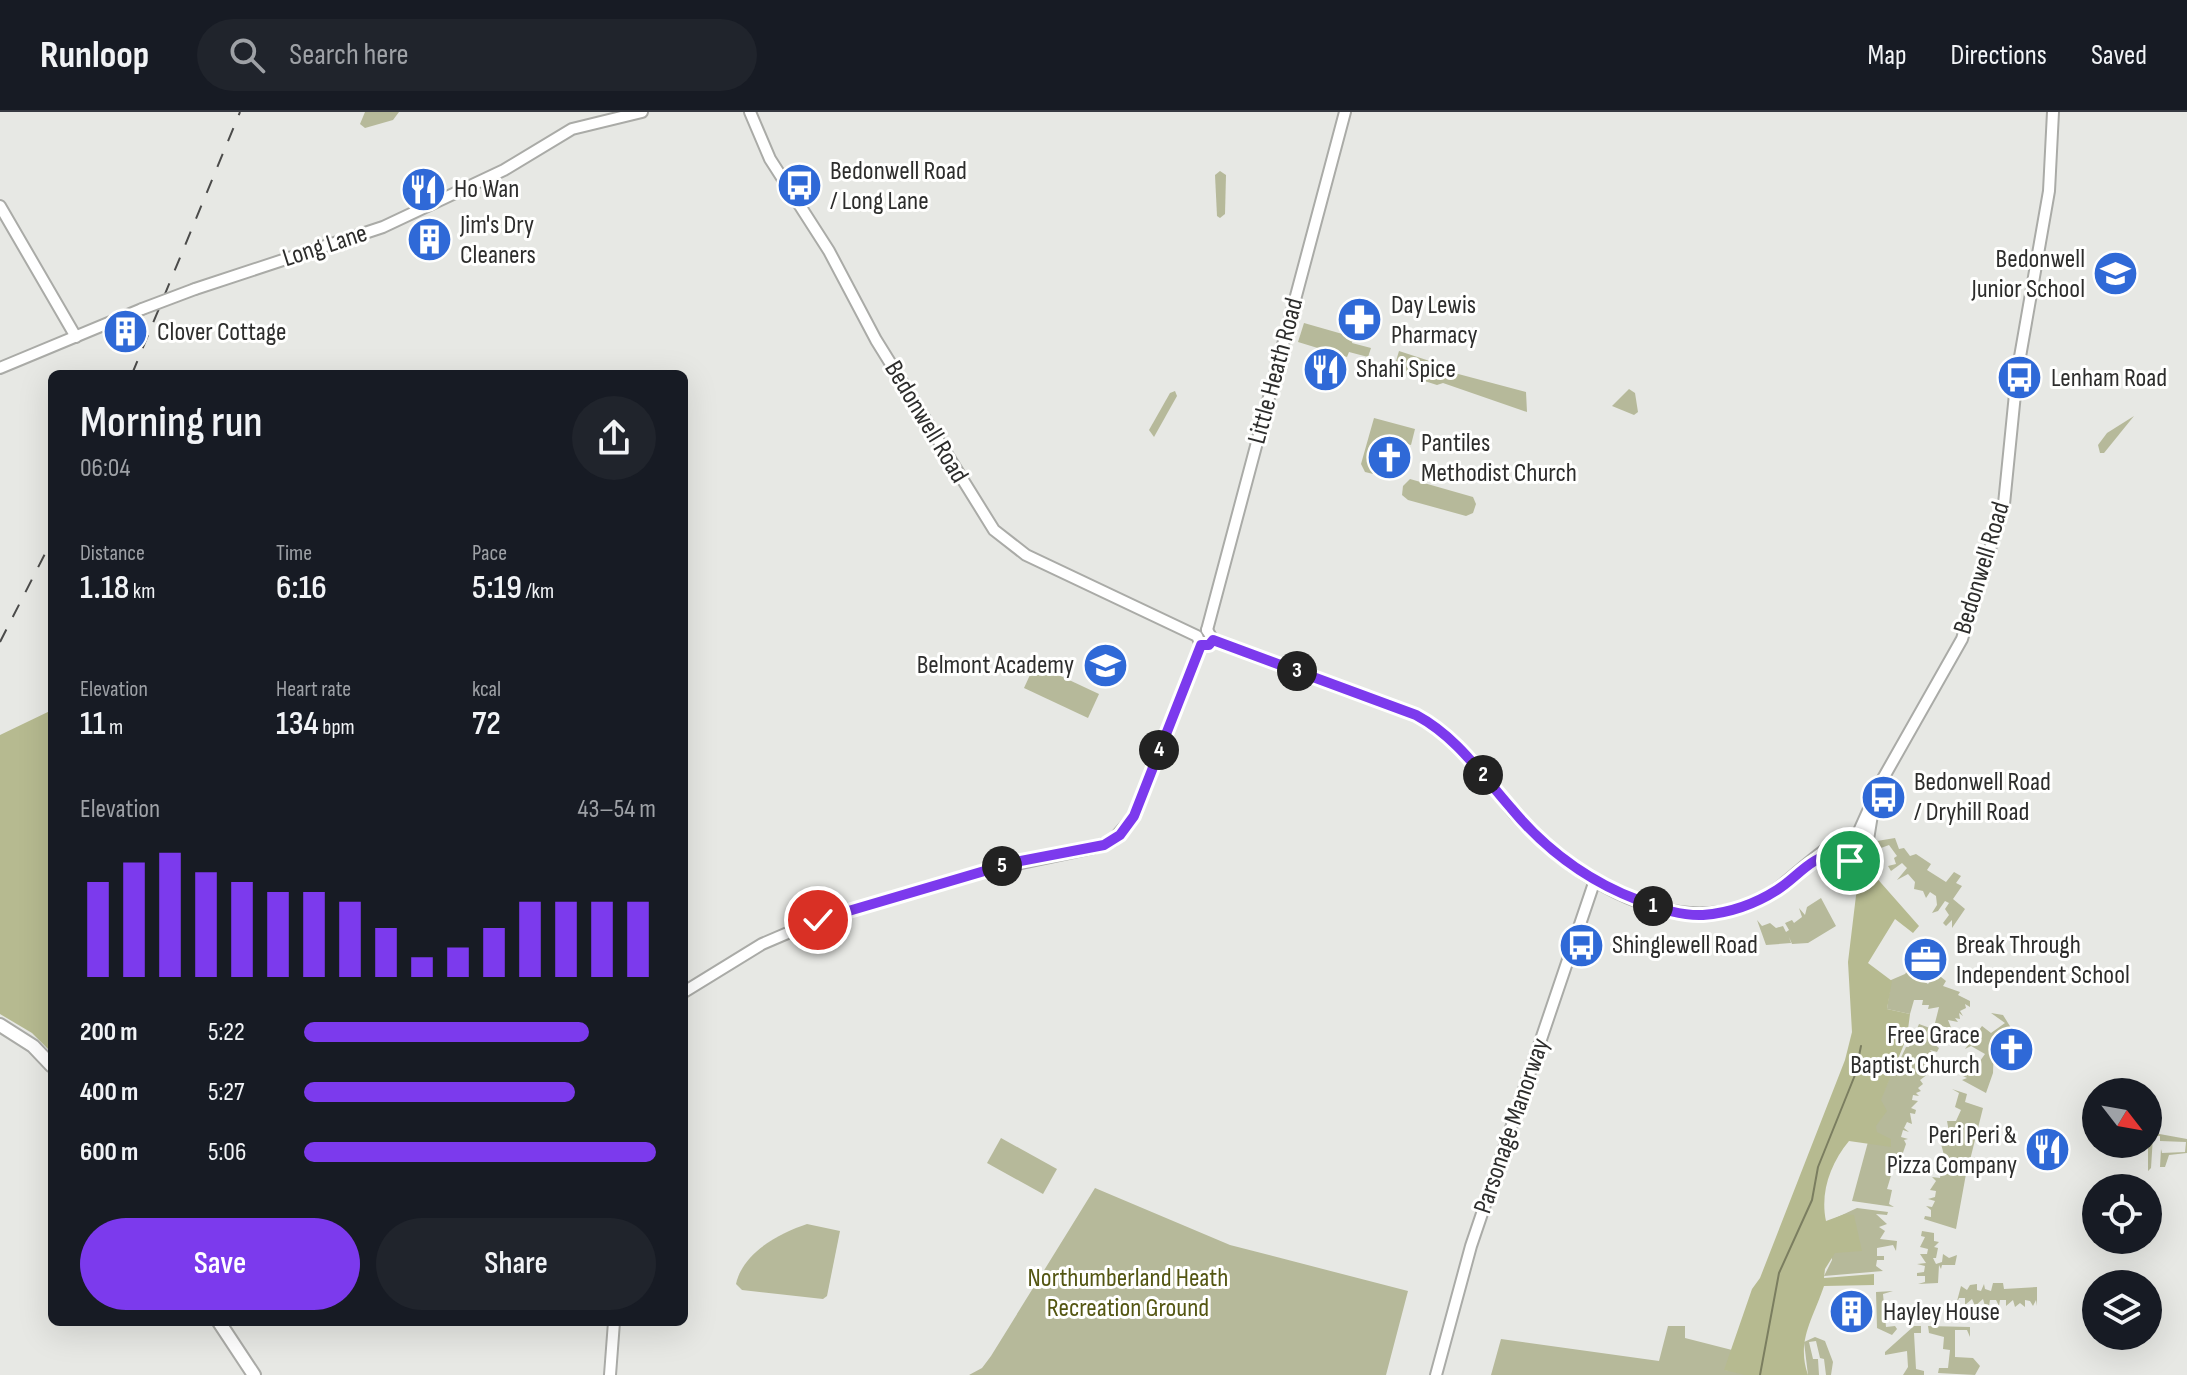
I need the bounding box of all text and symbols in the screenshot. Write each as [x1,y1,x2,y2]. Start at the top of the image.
search box [197,19,757,91]
text: Runloop [40,33,149,78]
icon: search [225,33,269,77]
text: Search here [289,37,409,73]
text: Map [1868,39,1907,72]
text: Directions [1951,39,2047,72]
text: Saved [2091,39,2147,72]
place label: Bedonwell Road / Long Lane [830,156,967,217]
bus stop icon: Bedonwell Road / Long Lane [775,162,823,210]
restaurant icon: Ho Wan [399,165,447,213]
place label: Ho Wan [454,174,520,205]
place label: Jim's Dry Cleaners [459,210,536,271]
building icon: Jim's Dry Cleaners [405,216,453,264]
street label: Long Lane [279,218,371,274]
place label: Bedonwell Junior School [1970,244,2085,305]
school or university icon: Bedonwell Junior School [2092,250,2140,298]
place label: Day Lewis Pharmacy [1391,290,1478,351]
street label: Little Heath Road [1242,295,1310,447]
pharmacy icon: Day Lewis Pharmacy [1336,296,1384,344]
building icon: Clover Cottage [102,308,150,356]
place label: Clover Cottage [157,317,287,348]
restaurant icon: Shahi Spice [1301,345,1349,393]
place label: Shahi Spice [1356,354,1456,385]
bus stop icon: Lenham Road [1996,354,2044,402]
street label: Bedonwell Road [877,355,975,489]
place label: Lenham Road [2051,363,2167,394]
text: Morning run [80,396,263,449]
button: share [572,396,656,480]
place label: Pantiles Methodist Church [1421,428,1577,489]
church icon: Pantiles Methodist Church [1366,434,1414,482]
text: 06:04 [80,453,130,484]
street label: Bedonwell Road [1947,498,2017,638]
text: Distance [80,540,145,567]
text: Time [276,540,312,567]
text: Pace [472,540,507,567]
text: 1.18 [80,567,129,608]
text: 6:16 [276,567,327,608]
text: 5:19 [472,567,522,608]
text: km [129,578,155,605]
text: /km [522,578,554,605]
school or university icon: Belmont Academy [1081,641,1129,689]
place label: Belmont Academy [917,650,1074,681]
pin: 3 [1277,651,1317,691]
text: 3 [1292,657,1302,684]
text: Elevation [80,676,148,703]
text: Heart rate [276,676,351,703]
text: kcal [472,676,501,703]
text: 11 [80,703,105,744]
text: 134 [276,703,319,744]
text: 72 [472,703,501,744]
text: m [105,714,123,741]
text: bpm [319,714,355,741]
pin: 4 [1139,730,1179,770]
text: 4 [1154,736,1164,763]
pin: 2 [1463,755,1503,795]
text: 2 [1478,761,1488,788]
place label: Bedonwell Road / Dryhill Road [1914,767,2051,828]
bus stop icon: Bedonwell Road / Dryhill Road [1859,773,1907,821]
text: Elevation [80,794,160,825]
text: 43–54 m [577,794,656,825]
pin [1816,827,1884,895]
icon: arrive [1828,839,1872,883]
pin: 5 [982,846,1022,886]
text: 5 [997,852,1007,879]
pin [784,886,852,954]
pin: 1 [1633,886,1673,926]
text: 1 [1649,892,1657,919]
icon: check [796,898,840,942]
bus stop icon: Shinglewell Road [1557,921,1605,969]
place label: Shinglewell Road [1612,930,1758,961]
place label: Break Through Independent School [1956,930,2130,991]
office icon: Break Through Independent School [1901,936,1949,984]
text: 200 m [80,1017,137,1048]
text: 5:22 [208,1017,245,1048]
place label: Free Grace Baptist Church [1850,1020,1980,1081]
church icon: Free Grace Baptist Church [1987,1026,2035,1074]
street label: Parsonage Manorway [1468,1034,1556,1218]
text: 400 m [80,1077,138,1108]
text: 5:27 [208,1077,244,1108]
north arrow [2082,1078,2162,1158]
map controls [2082,1078,2162,1350]
place label: Peri Peri & Pizza Company [1887,1120,2017,1181]
restaurant icon: Peri Peri & Pizza Company [2024,1126,2072,1174]
text: 600 m [80,1137,138,1168]
text: 5:06 [208,1137,246,1168]
button: locate [2082,1174,2162,1254]
button: Save [80,1218,360,1310]
button: Share [376,1218,656,1310]
park label: Northumberland Heath Recreation Ground [1028,1263,1228,1324]
button: layers [2082,1270,2162,1350]
building icon: Hayley House [1828,1288,1876,1336]
place label: Hayley House [1883,1297,2000,1328]

